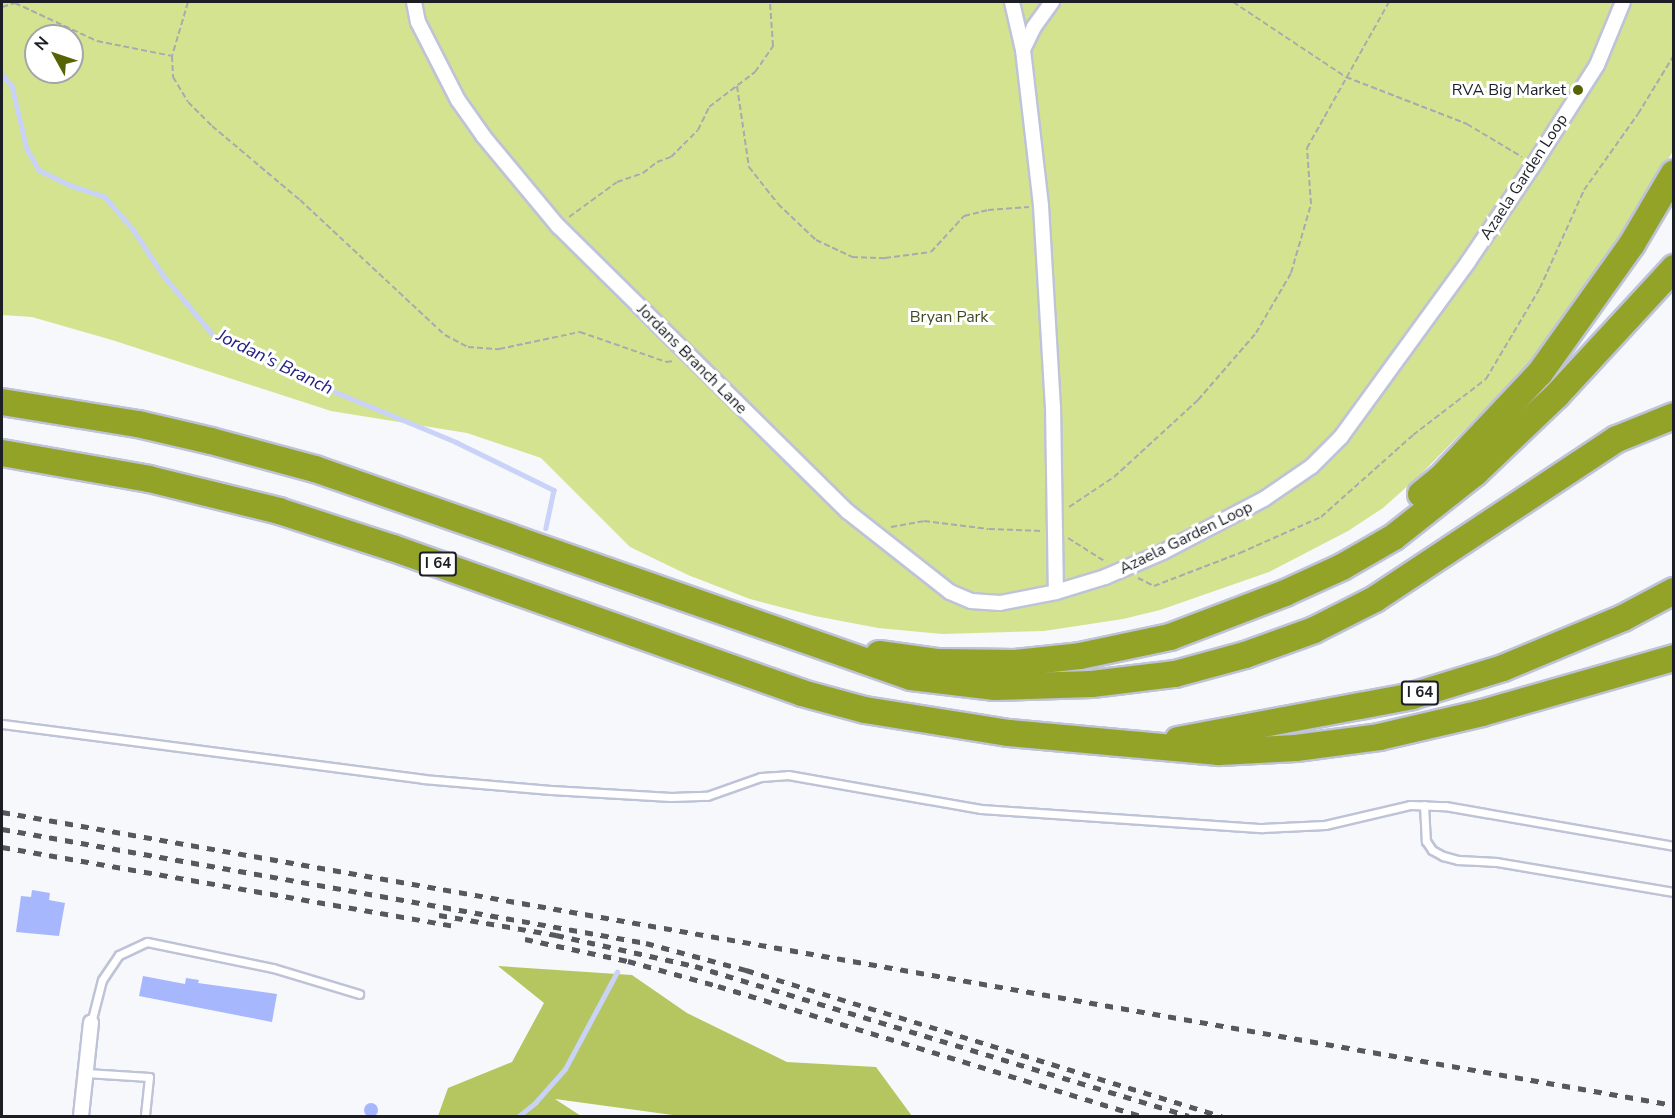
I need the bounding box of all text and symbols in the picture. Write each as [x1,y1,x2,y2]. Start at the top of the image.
north arrow [24,24,84,84]
text: N [29,32,54,55]
place label: RVA Big Market [1452,80,1566,100]
marker: RVA Big Market [1571,83,1585,97]
street label: Azaela Garden Loop [1476,111,1572,243]
street label: Jordans Branch Lane [633,300,751,418]
park label: Bryan Park [910,307,988,327]
water label: Jordan's Branch [213,325,337,399]
street label: Azaela Garden Loop [1116,497,1256,579]
road number: I 64 [418,552,458,576]
road number: I 64 [1400,681,1440,705]

